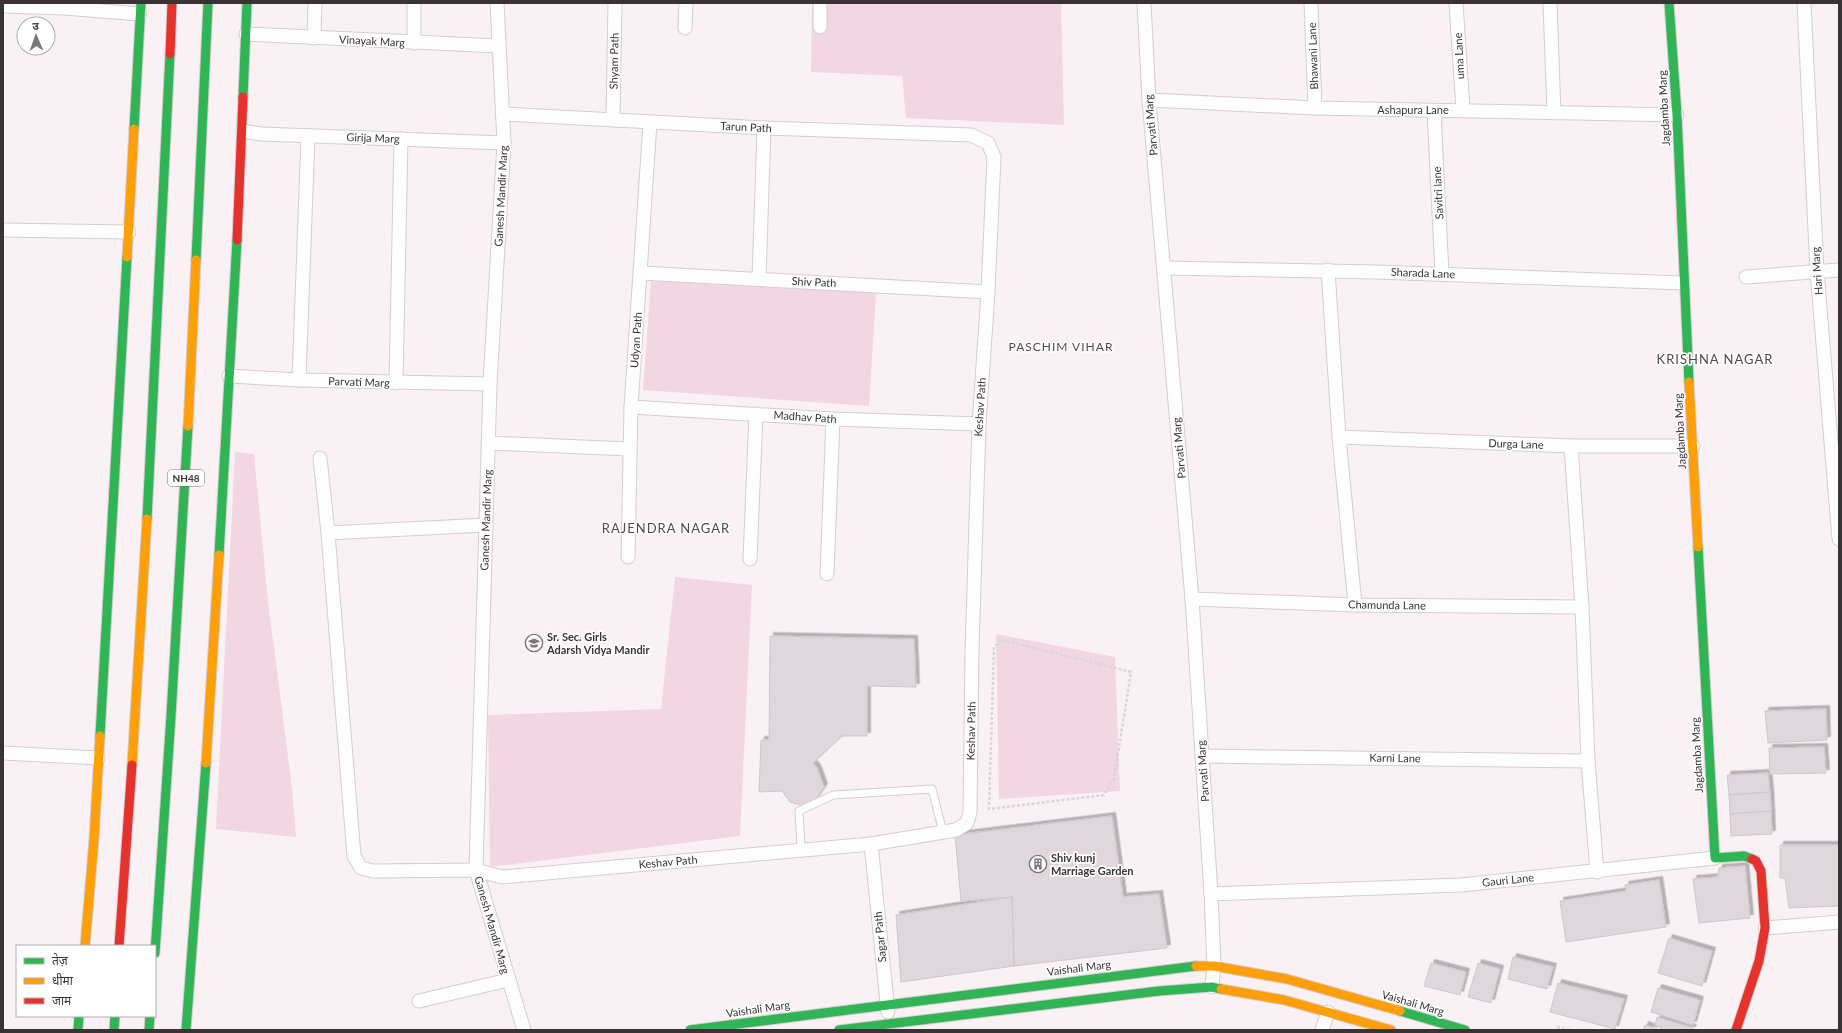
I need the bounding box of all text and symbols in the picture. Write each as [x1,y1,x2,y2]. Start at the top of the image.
north arrow [16,16,56,56]
text: उ [32,19,40,32]
street label: Bhawani Lane [1305,22,1320,90]
street label: Vinayak Marg [339,32,406,49]
street label: uma Lane [1451,32,1466,80]
street label: Shyam Path [607,33,620,89]
street label: Jagdamba Marg [1655,70,1672,146]
street label: Parvati Marg [1141,94,1160,156]
street label: Ashapura Lane [1377,103,1449,116]
street label: Tarun Path [720,119,772,134]
street label: Girija Marg [346,130,400,145]
street label: Ganesh Mandir Marg [491,145,510,247]
street label: Savitri lane [1430,166,1445,220]
street label: Hari Marg [1808,246,1825,296]
street label: Sharada Lane [1391,265,1456,280]
street label: Shiv Path [791,274,837,289]
street label: Udyan Path [627,312,644,368]
district label: PASCHIM VIHAR [1009,339,1113,354]
district label: KRISHNA NAGAR [1657,351,1773,367]
street label: Parvati Marg [328,374,390,389]
street label: Keshav Path [971,377,988,437]
street label: Jagdamba Marg [1671,393,1688,469]
street label: Madhav Path [773,408,837,425]
street label: Parvati Marg [1169,417,1188,479]
street label: Durga Lane [1488,436,1544,451]
street label: Ganesh Mandir Marg [477,469,494,571]
road number: NH48 [168,470,204,486]
district label: RAJENDRA NAGAR [602,520,730,536]
street label: Chamunda Lane [1348,597,1426,612]
place label: Sr. Sec. Girls Adarsh Vidya Mandir [546,630,650,656]
school or university icon: Sr. Sec. Girls Adarsh Vidya Mandir [524,633,544,653]
street label: Keshav Path [963,701,978,761]
street label: Jagdamba Marg [1688,717,1705,793]
street label: Parvati Marg [1194,740,1211,802]
street label: Karni Lane [1369,751,1421,764]
place label: Shiv kunj Marriage Garden [1051,851,1134,877]
street label: Keshav Path [638,852,698,871]
building icon: Shiv kunj Marriage Garden [1028,854,1048,874]
street label: Gauri Lane [1481,870,1535,889]
street label: Ganesh Mandir Marg [472,874,513,976]
street label: Sagar Path [871,911,888,963]
legend [16,945,156,1017]
text: तेज़ [52,953,69,968]
street label: Vaishali Marg [1046,957,1112,978]
text: धीमा [52,973,74,988]
street label: Vaishali Marg [1380,987,1446,1018]
text: जाम [52,993,72,1008]
street label: Vaishali Marg [725,998,791,1019]

